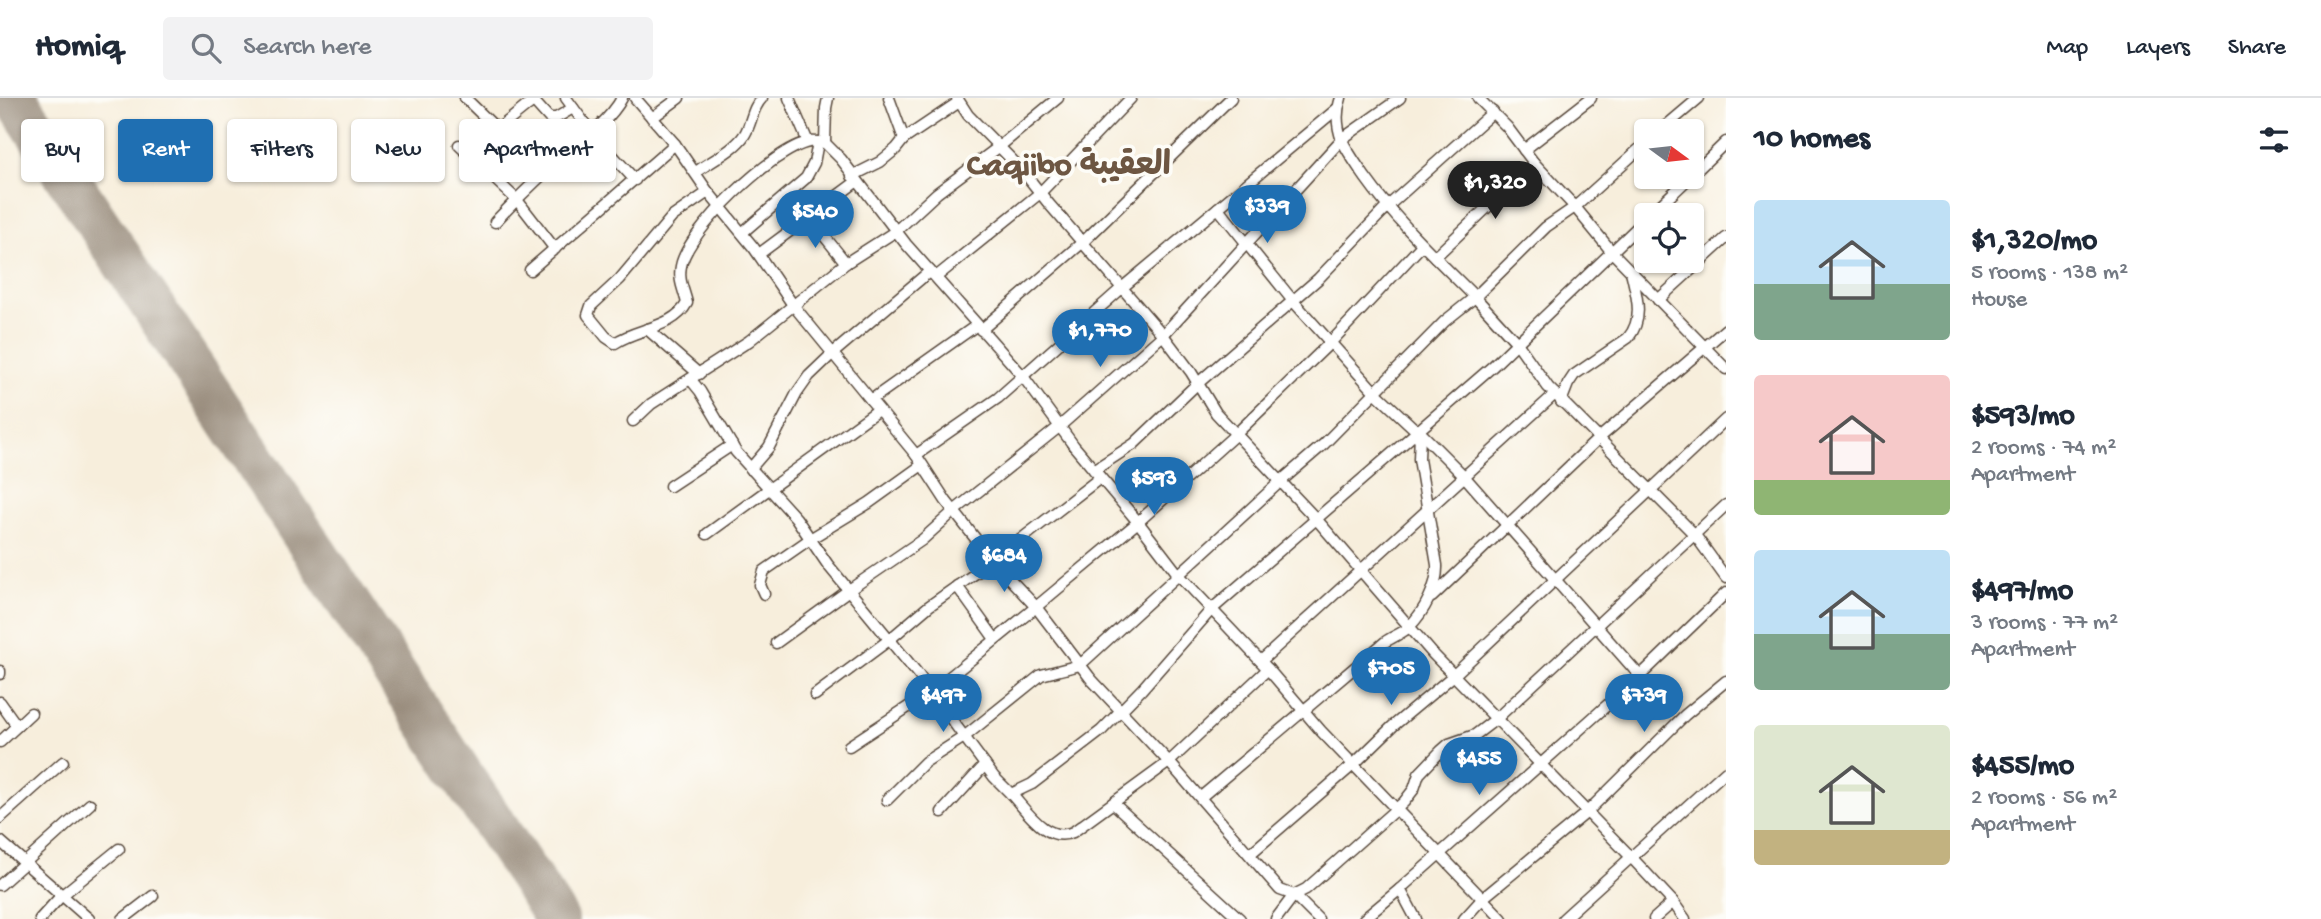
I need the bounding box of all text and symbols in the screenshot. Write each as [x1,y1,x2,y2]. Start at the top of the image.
search box [163,17,653,80]
text: Homiq [35,29,121,67]
icon: search [187,29,225,67]
text: Search here [243,33,371,64]
text: Map [2046,34,2088,63]
text: Layers [2126,34,2190,63]
text: Share [2228,34,2286,63]
chip: Buy [21,119,104,182]
chip: Rent [118,119,213,182]
chip: Filters [227,119,337,182]
chip: New [351,119,445,182]
chip: Apartment [459,119,616,182]
north arrow [1634,119,1704,189]
map controls [1634,119,1704,273]
icon: filters [2255,121,2293,159]
text: 10 homes [1754,123,1870,158]
district label: Caqiibo العقيبة [967,147,1171,187]
pin: $1,320 [1438,162,1552,221]
text: $1,320 [1463,170,1527,197]
pin: $339 [1226,186,1308,245]
pin: $540 [774,190,856,250]
text: $339 [1244,194,1290,221]
text: $540 [792,199,838,226]
button: locate [1634,203,1704,273]
text: $1,320/mo [1971,225,2097,260]
icon: home [1810,228,1894,312]
text: 5 rooms · 138 m² [1971,260,2128,287]
text: House [1971,287,2027,314]
pin: $1,770 [1043,310,1157,369]
text: $1,770 [1068,318,1132,345]
text: $593/mo [1971,400,2075,435]
icon: home [1810,403,1894,487]
text: 2 rooms · 74 m² [1971,435,2116,462]
pin: $593 [1113,458,1195,517]
text: Apartment [1971,462,2075,489]
text: $593 [1131,466,1177,493]
pin: $684 [963,534,1045,594]
text: $684 [981,543,1027,570]
text: $497/mo [1971,575,2073,610]
icon: home [1810,578,1894,662]
text: 3 rooms · 77 m² [1971,610,2118,637]
text: Apartment [1971,637,2075,664]
pin: $705 [1350,648,1432,707]
text: $705 [1367,656,1415,683]
pin: $497 [902,674,984,734]
pin: $739 [1603,674,1685,734]
text: $497 [921,683,965,710]
text: $739 [1621,683,1667,710]
pin: $455 [1438,738,1520,797]
text: $455 [1456,746,1502,773]
text: $455/mo [1971,750,2074,785]
icon: home [1810,753,1894,837]
text: 2 rooms · 56 m² [1971,785,2117,812]
text: Apartment [1971,812,2075,839]

